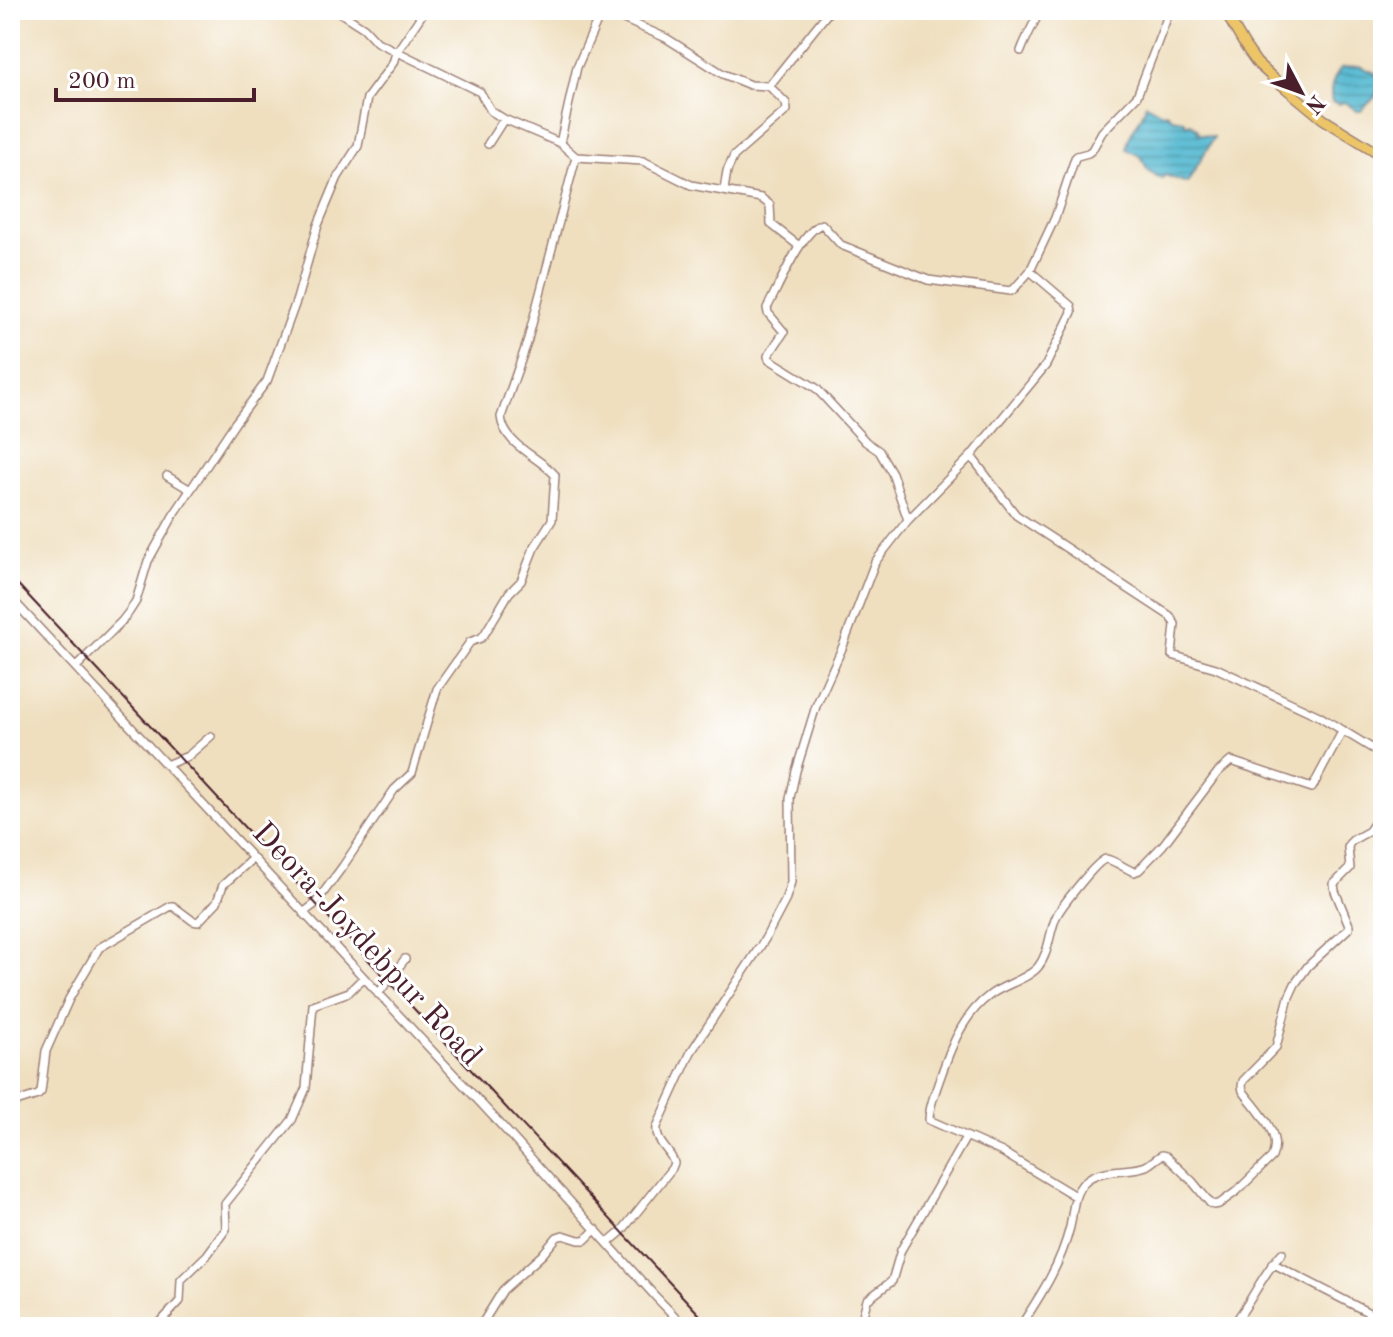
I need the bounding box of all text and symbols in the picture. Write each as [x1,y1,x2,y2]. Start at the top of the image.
scale bar [56,52,254,102]
north arrow [1261,52,1341,132]
text: 200 m [68,70,136,94]
text: N [1301,90,1328,118]
street label: Deora-Joydebpur Road [245,817,487,1073]

